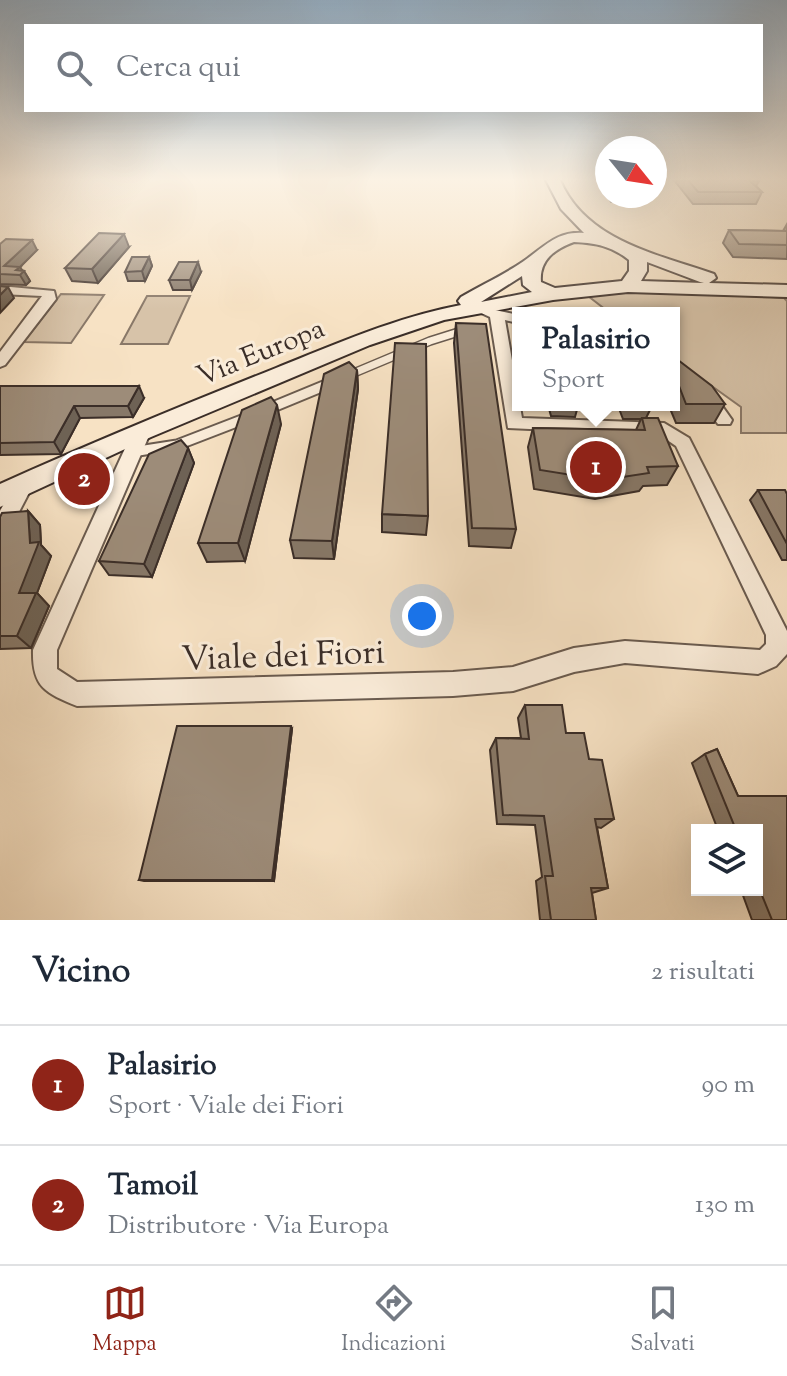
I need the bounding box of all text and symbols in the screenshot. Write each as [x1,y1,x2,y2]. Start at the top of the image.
search box [24,24,763,112]
icon: search [52,46,96,90]
text: Cerca qui [116,47,241,90]
north arrow [595,136,667,208]
popup [512,307,680,411]
street label: Via Europa [191,310,331,398]
text: Palasirio [542,319,650,362]
text: Sport [542,362,604,399]
pin: 1 [570,437,622,497]
pin: 2 [58,449,110,509]
your location [402,596,442,636]
street label: Viale dei Fiori [181,629,386,686]
map controls [691,824,763,896]
button: layers [691,824,763,896]
text: Vicino [32,948,130,997]
text: 2 risultati [651,954,755,991]
text: Palasirio [108,1045,217,1088]
text: 1 [54,1067,62,1104]
text: 90 m [702,1067,755,1104]
text: Sport · Viale dei Fiori [108,1088,344,1125]
text: Tamoil [108,1165,198,1208]
text: 2 [52,1187,64,1224]
text: 130 m [695,1187,755,1224]
text: Distributore · Via Europa [108,1208,389,1245]
tab: Mappa [92,1281,157,1361]
tab: Indicazioni [341,1281,446,1361]
tab: Salvati [630,1281,695,1361]

